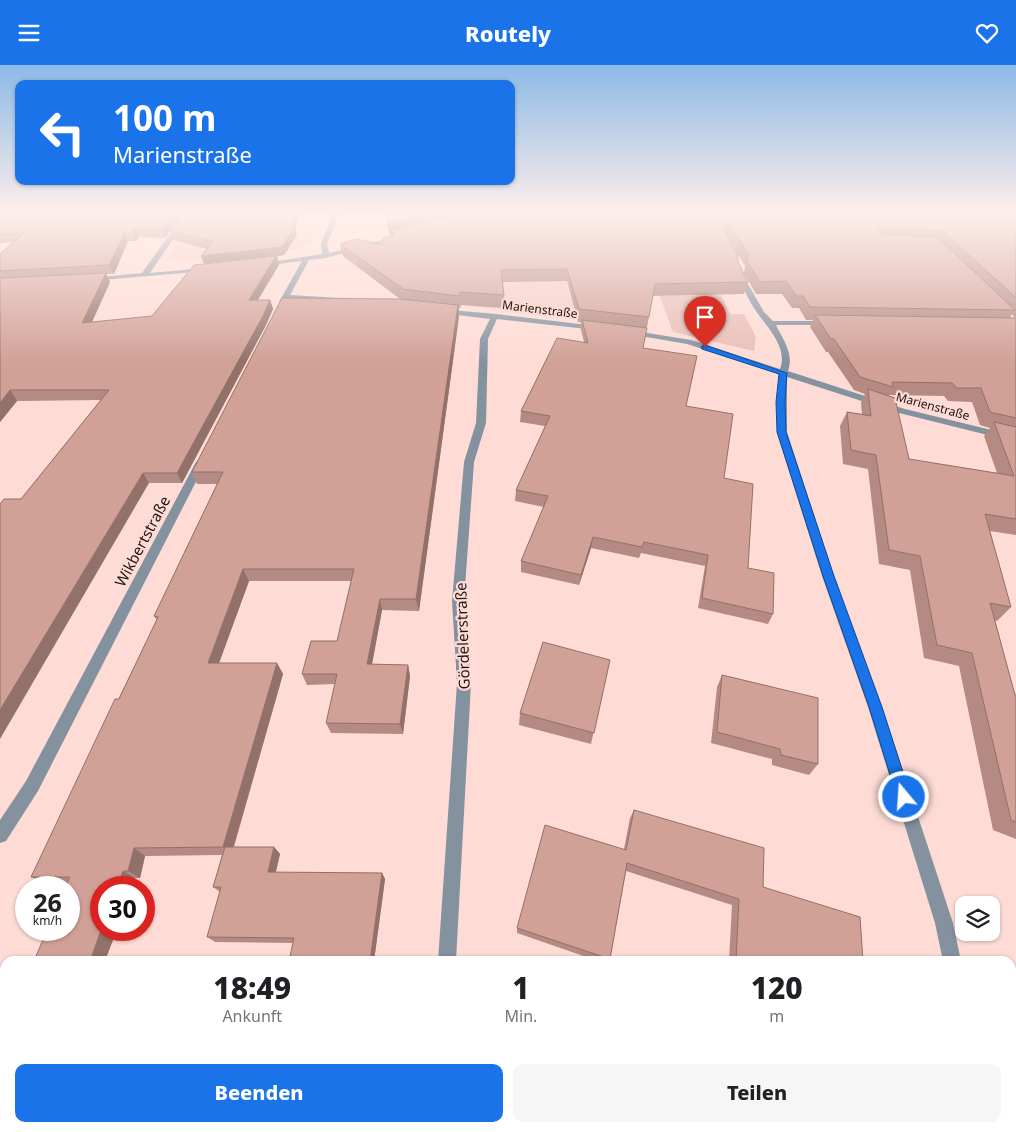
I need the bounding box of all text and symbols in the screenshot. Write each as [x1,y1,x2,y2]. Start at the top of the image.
text: Routely [465,18,551,48]
icon: menu [15,19,43,47]
icon: heart [973,19,1001,47]
text: 100 m [113,94,216,141]
icon: left [30,100,95,165]
text: Marienstraße [113,139,252,169]
street label: Marienstraße [501,296,579,322]
pin [684,296,726,347]
icon: arrive [691,303,719,331]
street label: Marienstraße [894,388,972,424]
street label: Wikbertstraße [110,492,174,590]
street label: Gördelerstraße [450,582,474,690]
position arrow [877,770,929,822]
speed limit sign: 30 [90,876,155,941]
text: 26 [33,885,62,919]
map controls [955,896,1000,941]
button: layers [955,896,1000,941]
text: km/h [33,912,62,929]
text: 18:49 [213,967,291,1008]
text: 1 [512,967,530,1008]
text: 120 [751,967,803,1008]
text: Ankunft [222,1005,282,1027]
text: Min. [505,1005,537,1027]
text: m [769,1005,784,1027]
button: Beenden [15,1064,503,1122]
button: Teilen [513,1064,1001,1122]

